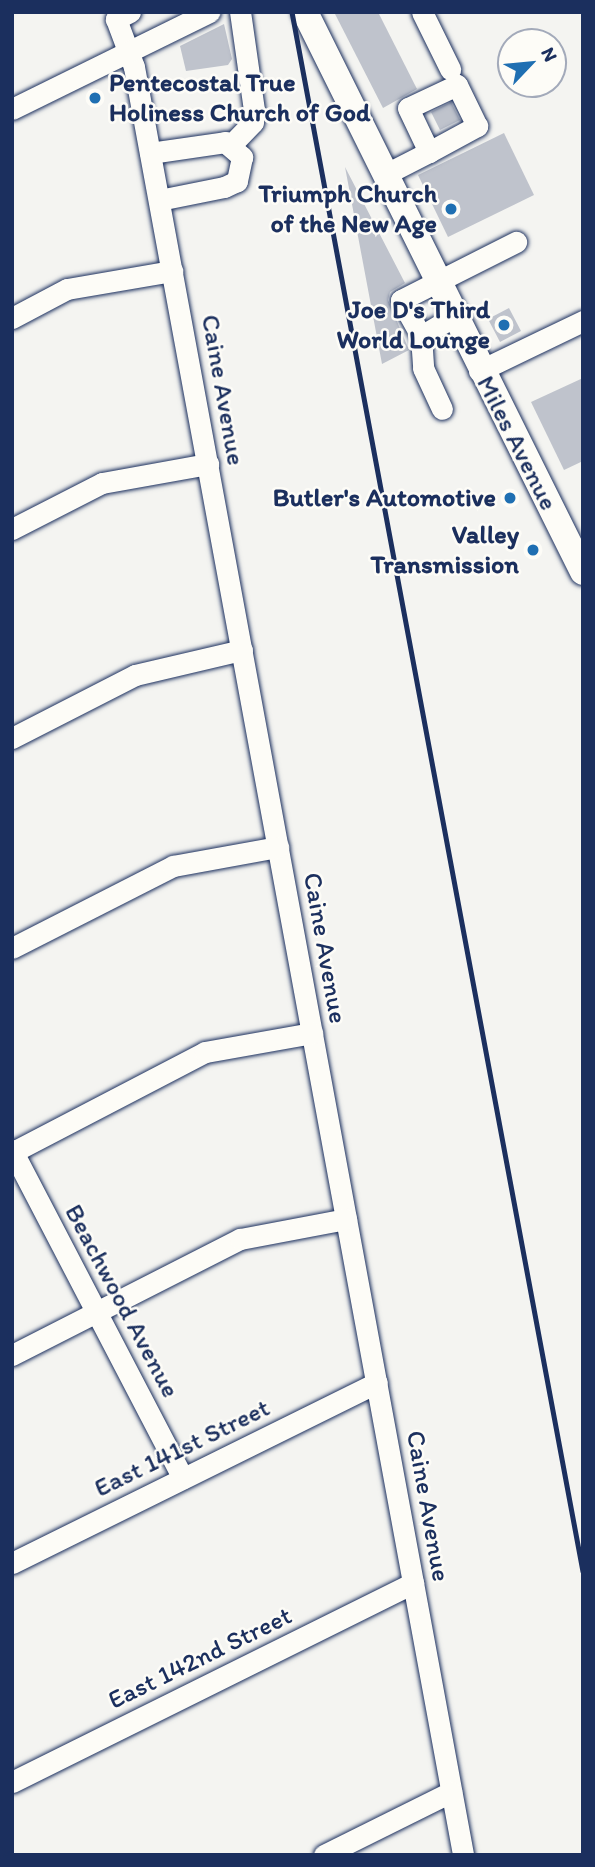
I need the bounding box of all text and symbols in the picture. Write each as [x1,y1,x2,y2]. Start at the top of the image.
north arrow [497,28,567,98]
text: N [536,44,563,65]
place label: Pentecostal True Holiness Church of God [109,67,371,128]
marker: Pentecostal True Holiness Church of God [87,90,103,106]
place label: Triumph Church of the New Age [258,178,437,240]
marker: Triumph Church of the New Age [443,201,459,217]
place label: Joe D's Third World Lounge [337,294,490,356]
street label: Caine Avenue [195,313,251,467]
marker: Joe D's Third World Lounge [496,317,512,333]
street label: Miles Avenue [470,371,564,515]
place label: Butler's Automotive [274,482,496,514]
marker: Butler's Automotive [502,490,518,506]
place label: Valley Transmission [370,519,519,580]
marker: Valley Transmission [525,542,541,558]
street label: Caine Avenue [297,871,353,1025]
street label: Beachwood Avenue [58,1200,186,1402]
street label: East 141st Street [89,1392,275,1504]
street label: Caine Avenue [400,1429,456,1583]
street label: East 142nd Street [103,1600,297,1716]

